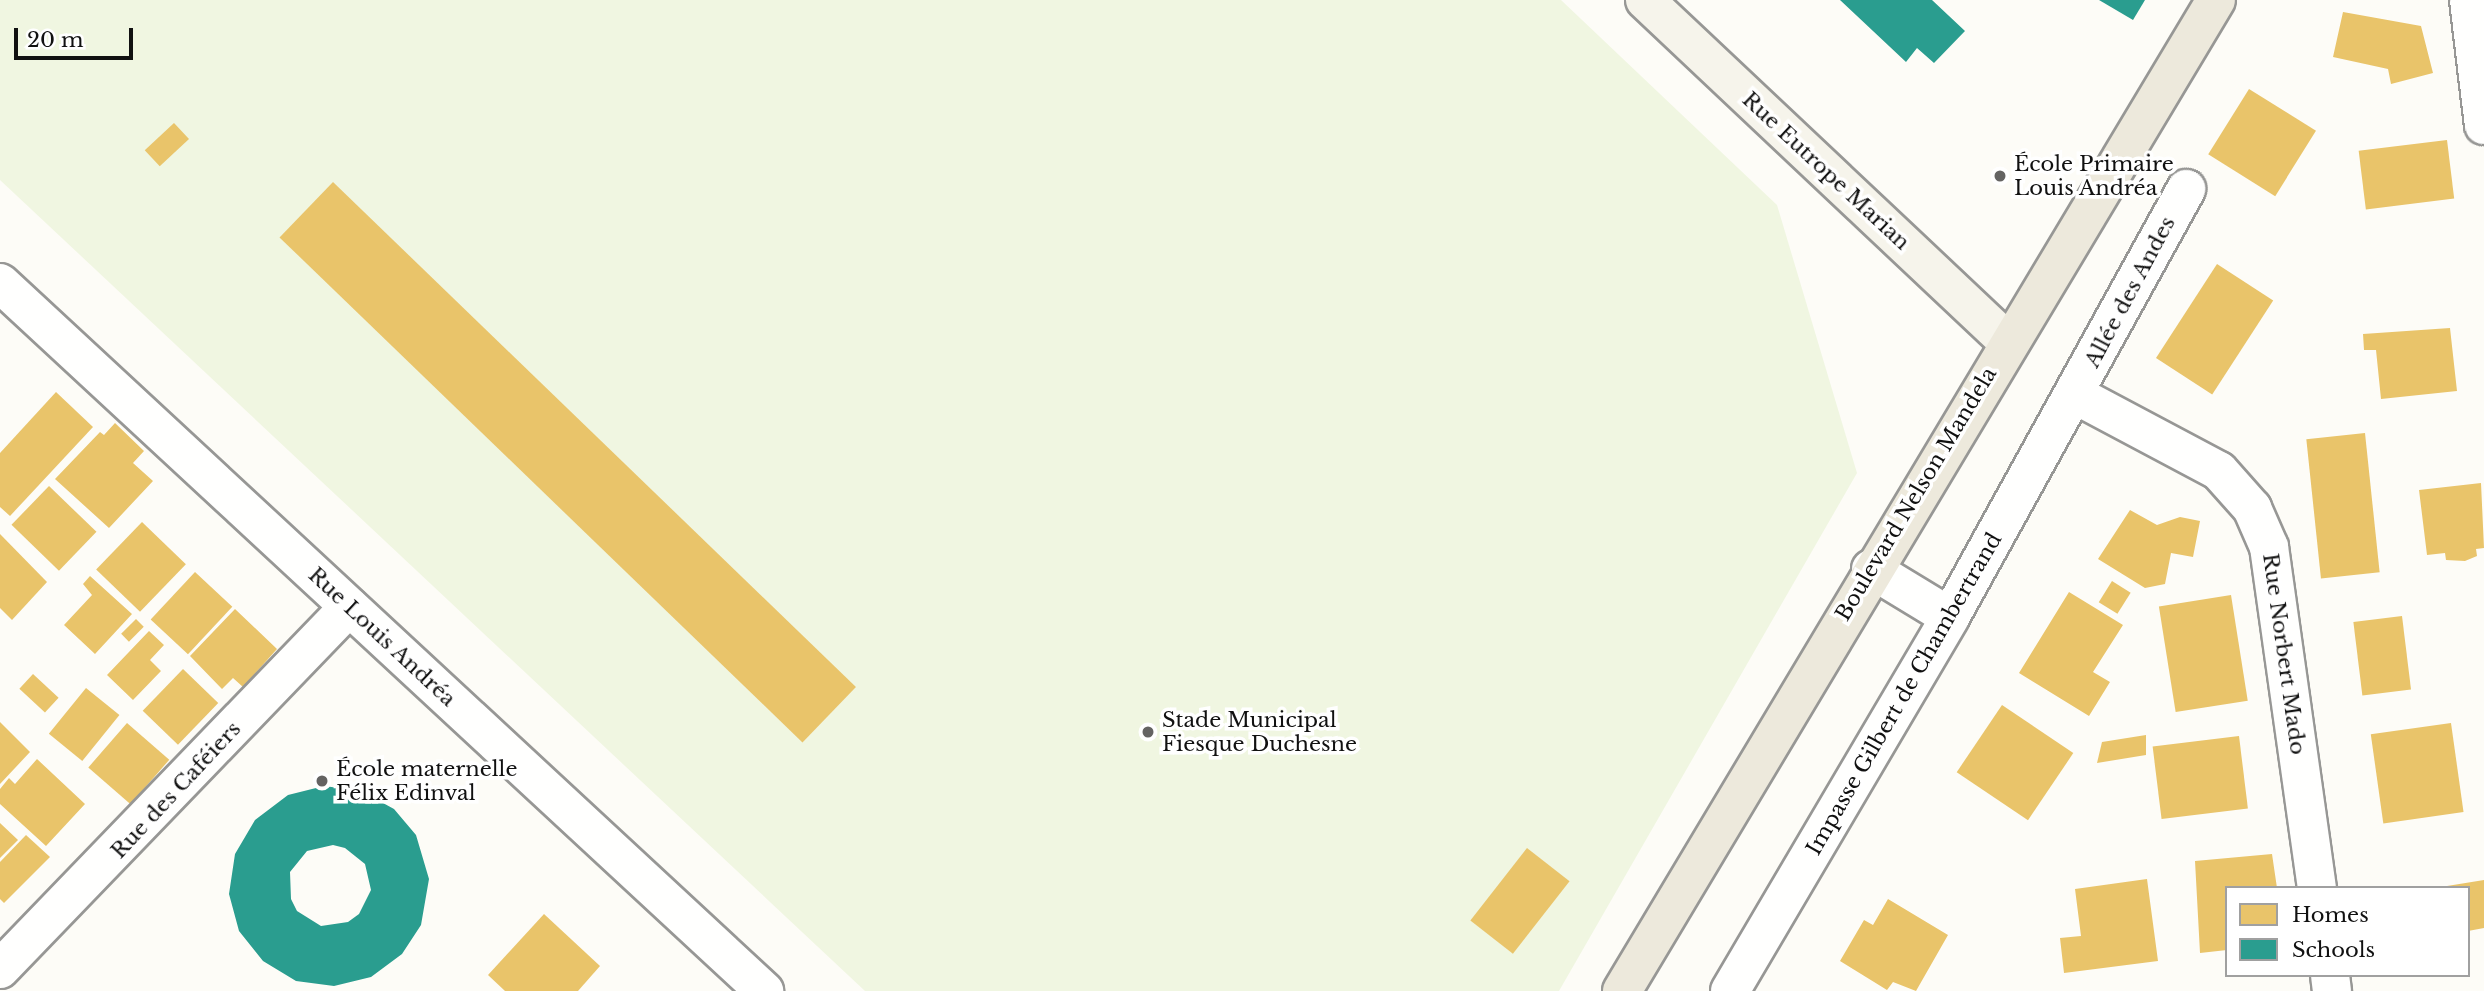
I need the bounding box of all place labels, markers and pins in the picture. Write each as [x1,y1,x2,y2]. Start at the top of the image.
place label: École Primaire Louis Andréa [2014,151,2174,201]
marker: École Primaire Louis Andréa [1992,168,2008,184]
place label: Stade Municipal Fiesque Duchesne [1162,707,1357,757]
marker: Stade Municipal Fiesque Duchesne [1140,724,1156,740]
place label: École maternelle Félix Edinval [336,756,517,806]
marker: École maternelle Félix Edinval [314,773,330,789]

